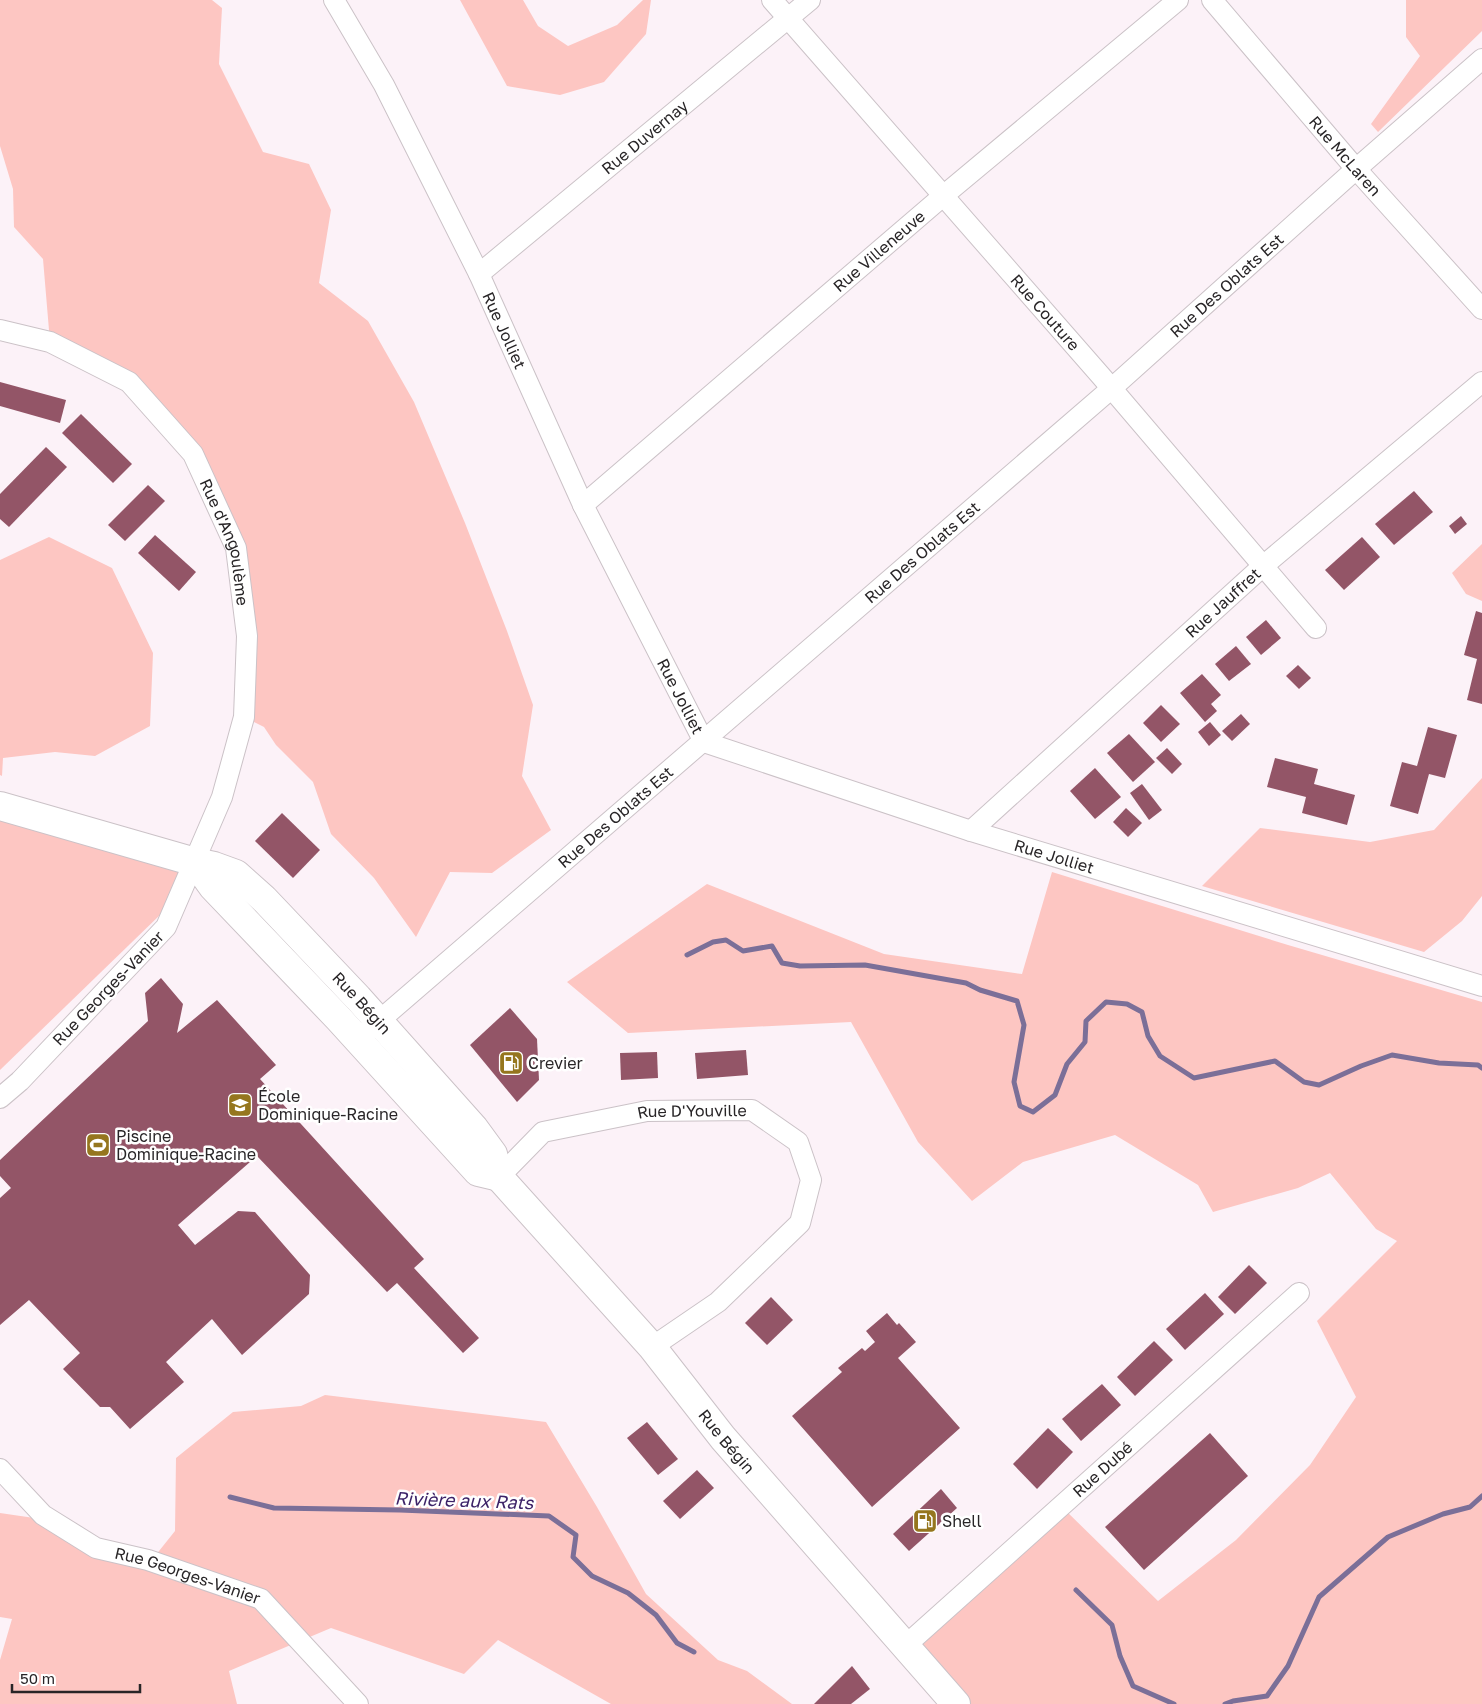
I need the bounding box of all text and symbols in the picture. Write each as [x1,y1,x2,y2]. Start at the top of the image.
street label: Rue Duvernay [597,95,692,178]
street label: Rue McLaren [1305,112,1385,200]
street label: Rue Villeneuve [829,206,929,296]
street label: Rue Des Oblats Est [1166,229,1287,341]
street label: Rue Couture [1006,270,1084,355]
street label: Rue Jolliet [478,289,530,372]
street label: Rue d'Angoulème [196,475,253,607]
street label: Rue Des Oblats Est [860,497,984,607]
street label: Rue Jauffret [1181,563,1265,642]
street label: Rue Jolliet [653,655,708,737]
street label: Rue Des Oblats Est [554,762,677,872]
street label: Rue Jolliet [1012,835,1097,878]
street label: Rue Georges-Vanier [48,926,168,1050]
street label: Rue Bégin [328,968,395,1038]
fuel station icon: Crevier [498,1050,524,1076]
place label: Crevier [528,1053,583,1073]
place label: École Dominique-Racine [258,1086,398,1124]
school or university icon: École Dominique-Racine [227,1092,253,1118]
street label: Rue D'Youville [635,1100,747,1123]
place label: Piscine Dominique-Racine [116,1126,256,1164]
sports icon: Piscine Dominique-Racine [85,1132,111,1158]
street label: Rue Bégin [694,1405,759,1477]
street label: Rue Dubé [1068,1437,1136,1501]
water label: Rivière aux Rats [394,1487,535,1513]
fuel station icon: Shell [912,1508,938,1534]
place label: Shell [942,1511,982,1531]
street label: Rue Georges-Vanier [113,1543,263,1608]
scale bar [12,1662,140,1694]
text: 50 m [20,1669,55,1687]

